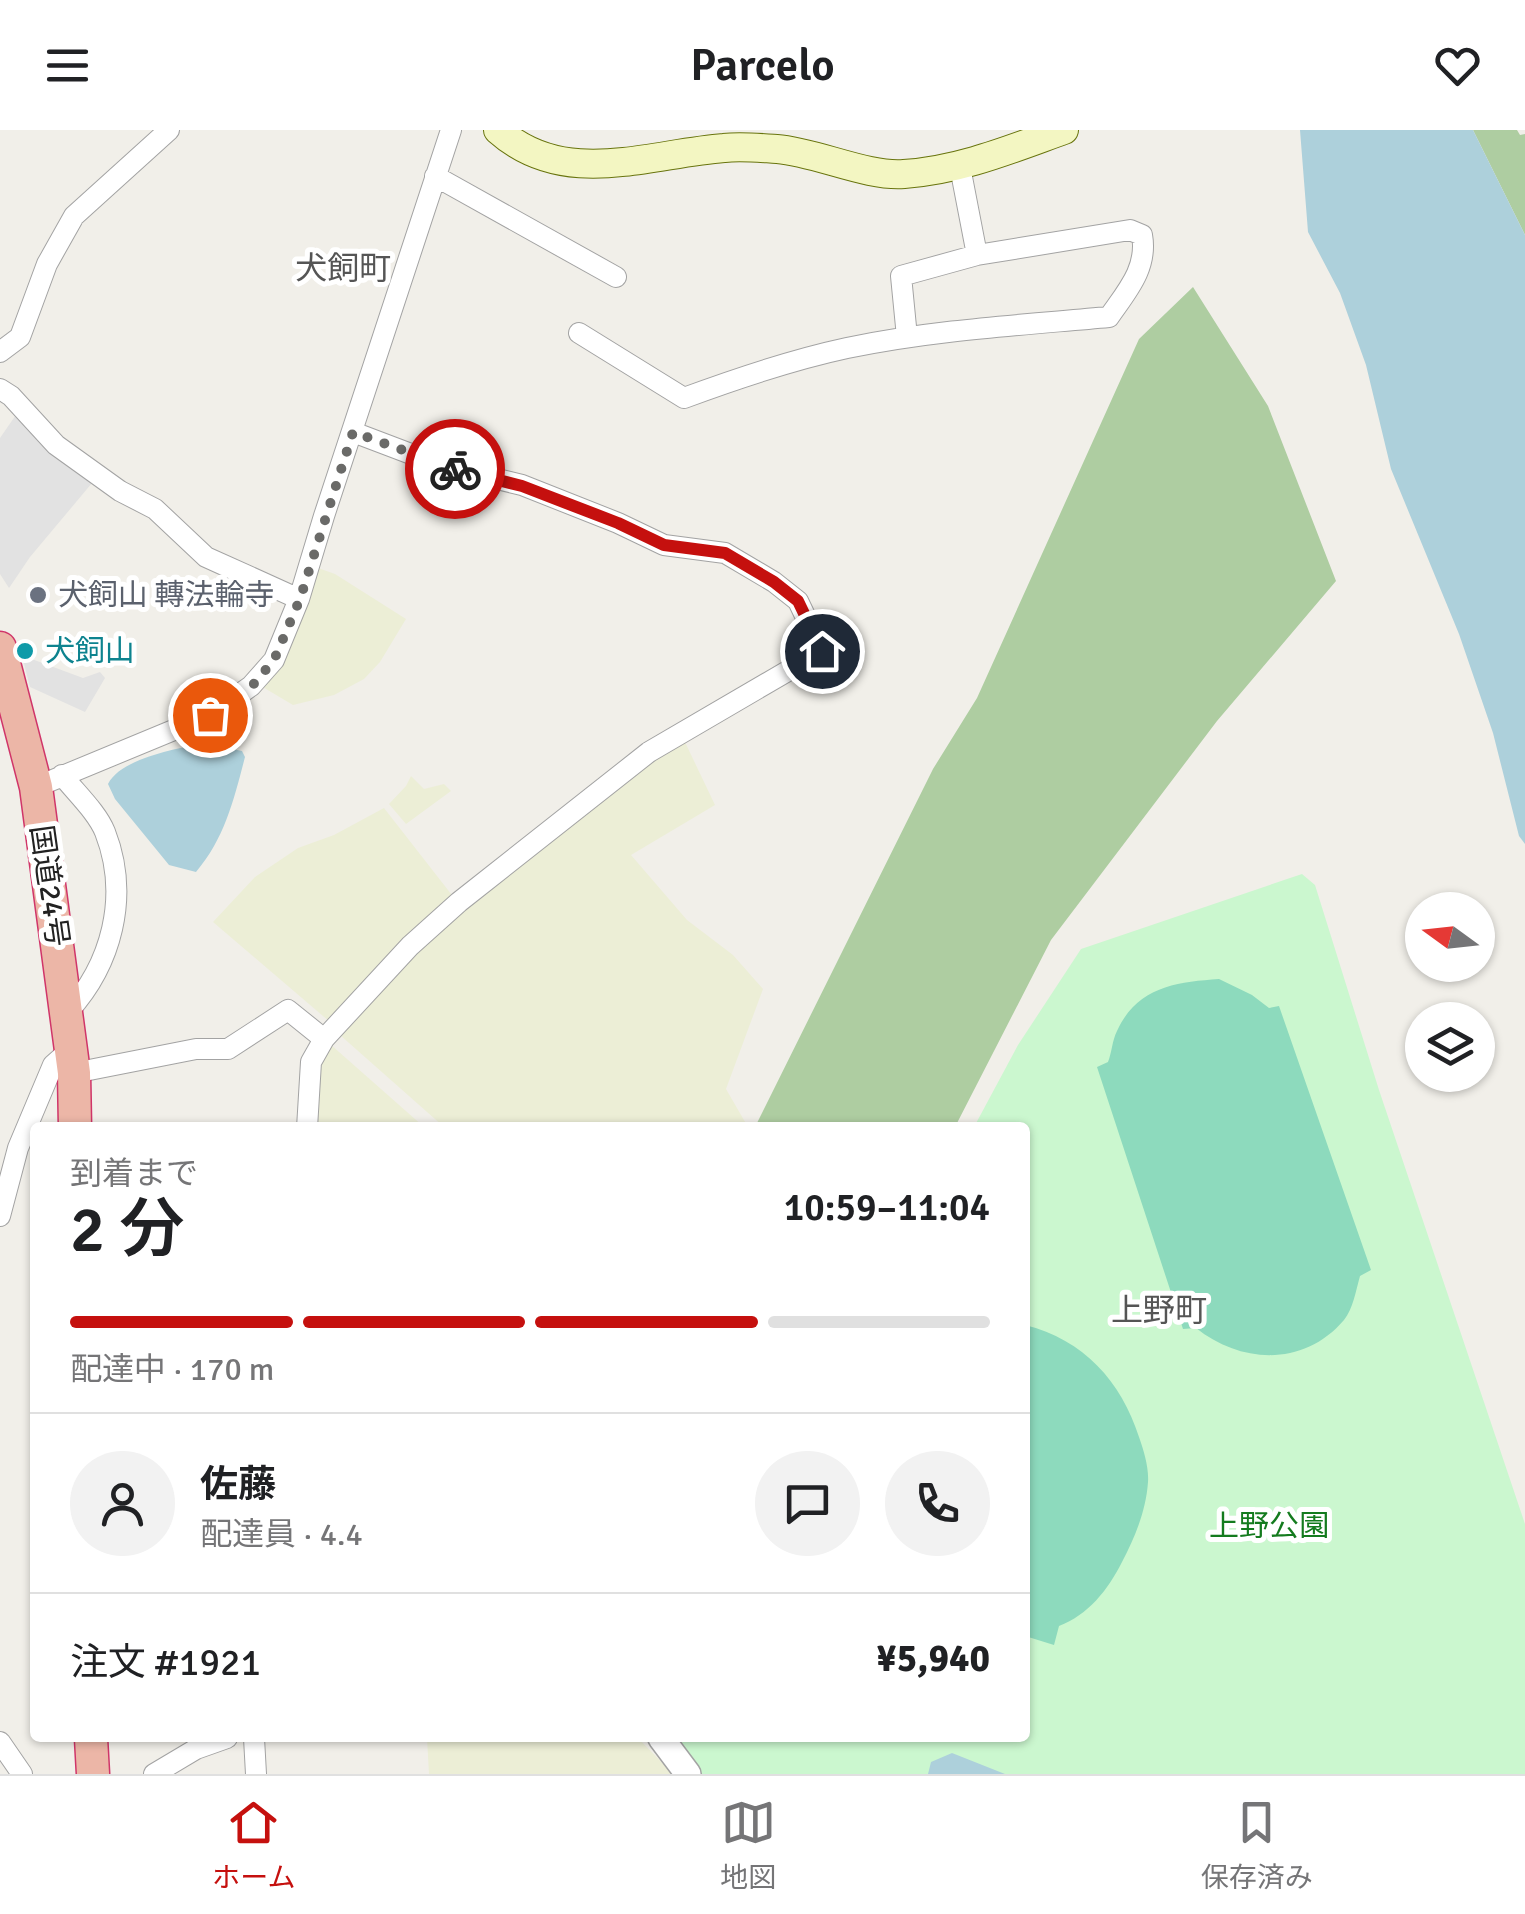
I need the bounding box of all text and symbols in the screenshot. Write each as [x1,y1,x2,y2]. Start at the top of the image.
icon: menu [40,38,95,93]
text: Parcelo [690,38,835,93]
icon: heart [1430,38,1485,93]
district label: 犬飼町 [295,249,391,288]
courier [405,419,505,519]
icon: bike [428,442,483,497]
place label: 犬飼山 轉法輪寺 [58,577,275,614]
marker: 犬飼山 轉法輪寺 [27,584,49,606]
pin [780,609,865,694]
icon: home [795,624,850,679]
place label: 犬飼山 [45,633,135,670]
marker: 犬飼山 [14,640,36,662]
pin [168,673,253,758]
icon: bag [183,688,238,743]
street label: 国道24号 [22,823,76,949]
north arrow [1405,892,1495,982]
map controls [1405,892,1495,1092]
button: layers [1405,1002,1495,1092]
text: 到着まで [70,1154,198,1193]
text: 10:59–11:04 [784,1184,990,1231]
text: 2 分 [70,1190,184,1270]
district label: 上野町 [1111,1291,1207,1330]
text: 配達中 · 170 m [70,1350,274,1389]
button: person [70,1451,175,1556]
button: chat [755,1451,860,1556]
button: phone [885,1451,990,1556]
text: 佐藤 [200,1461,276,1508]
park label: 上野公園 [1209,1508,1329,1545]
text: 配達員 · 4.4 [200,1515,363,1554]
text: ¥5,940 [876,1635,990,1682]
text: 注文 #1921 [70,1639,261,1686]
tab: ホーム [212,1795,295,1895]
tab: 地図 [720,1795,776,1895]
tab: 保存済み [1201,1795,1313,1895]

